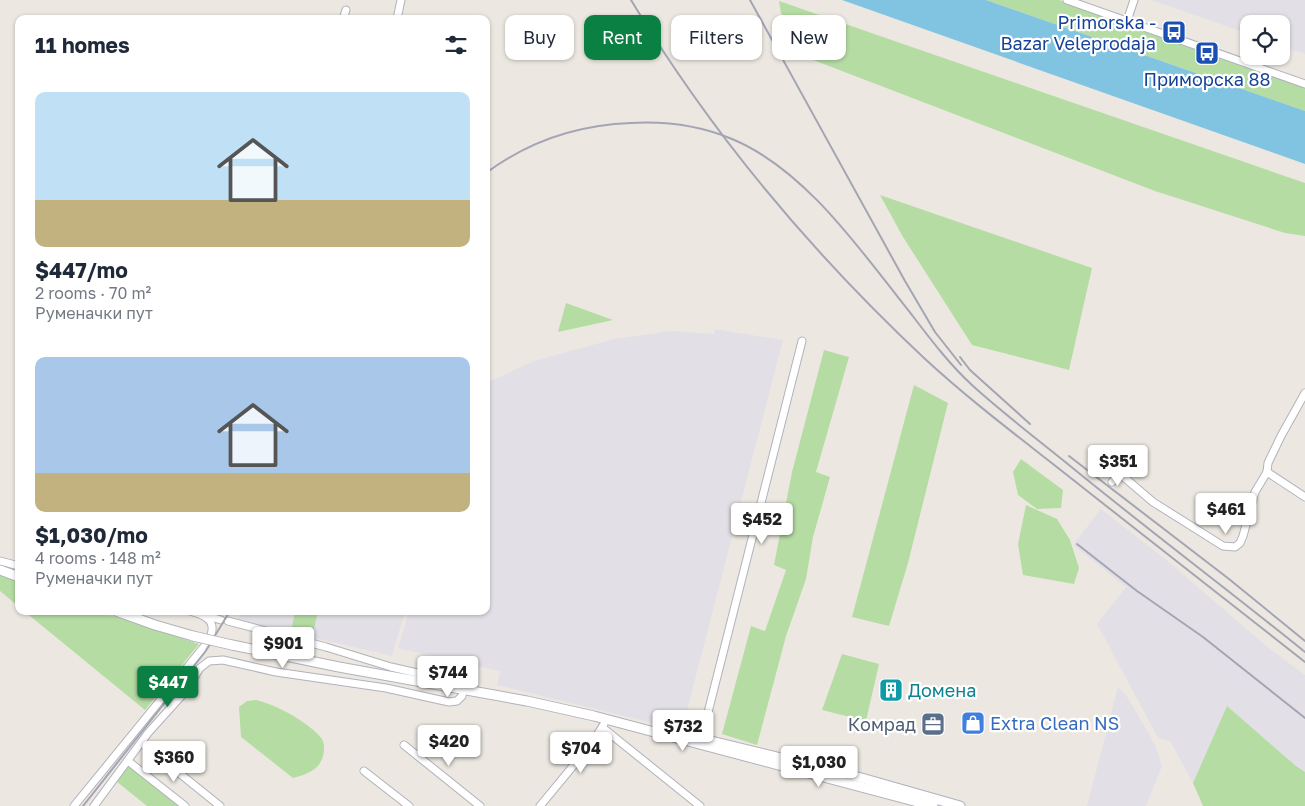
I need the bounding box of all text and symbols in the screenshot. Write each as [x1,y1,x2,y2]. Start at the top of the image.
place label: Primorska - Bazar Veleprodaja [1001,11,1156,54]
chip: Buy [505,15,574,60]
chip: Rent [584,15,661,60]
chip: Filters [671,15,762,60]
chip: New [772,15,846,60]
map controls [1240,15,1290,65]
button: locate [1240,15,1290,65]
bus stop icon: Primorska - Bazar Veleprodaja [1161,19,1187,45]
icon: filters [442,31,470,59]
text: 11 homes [35,32,130,58]
bus stop icon: Приморска 88 [1194,40,1220,66]
place label: Приморска 88 [1144,68,1271,90]
icon: home [208,125,298,215]
text: $447/mo [35,257,128,283]
text: 2 rooms · 70 m² [35,283,151,303]
text: Руменачки пут [35,303,153,323]
icon: home [208,390,298,480]
pin: $351 [1088,444,1148,487]
text: $351 [1099,451,1137,471]
pin: $461 [1196,492,1256,535]
text: $461 [1206,499,1246,519]
pin: $452 [732,502,792,545]
text: $452 [742,509,782,529]
text: $1,030/mo [35,522,148,548]
text: 4 rooms · 148 m² [35,548,161,568]
text: Руменачки пут [35,568,153,588]
pin: $901 [253,626,313,669]
text: $901 [263,633,303,653]
pin: $744 [418,656,478,698]
text: $744 [428,662,468,682]
pin: $447 [138,666,198,708]
text: $447 [148,672,188,692]
building icon: Домена [878,677,904,703]
place label: Домена [908,679,976,701]
pin: $732 [653,710,713,752]
shop icon: Extra Clean NS [960,710,986,736]
office icon: Комрад [920,711,946,737]
place label: Extra Clean NS [990,712,1119,734]
place label: Комрад [848,713,916,735]
text: $732 [664,716,702,736]
pin: $420 [419,724,479,767]
text: $420 [429,731,469,751]
pin: $704 [551,732,611,774]
text: $704 [561,738,601,758]
pin: $360 [144,740,204,783]
pin: $1,030 [778,746,860,788]
text: $360 [153,747,195,767]
text: $1,030 [792,752,846,772]

